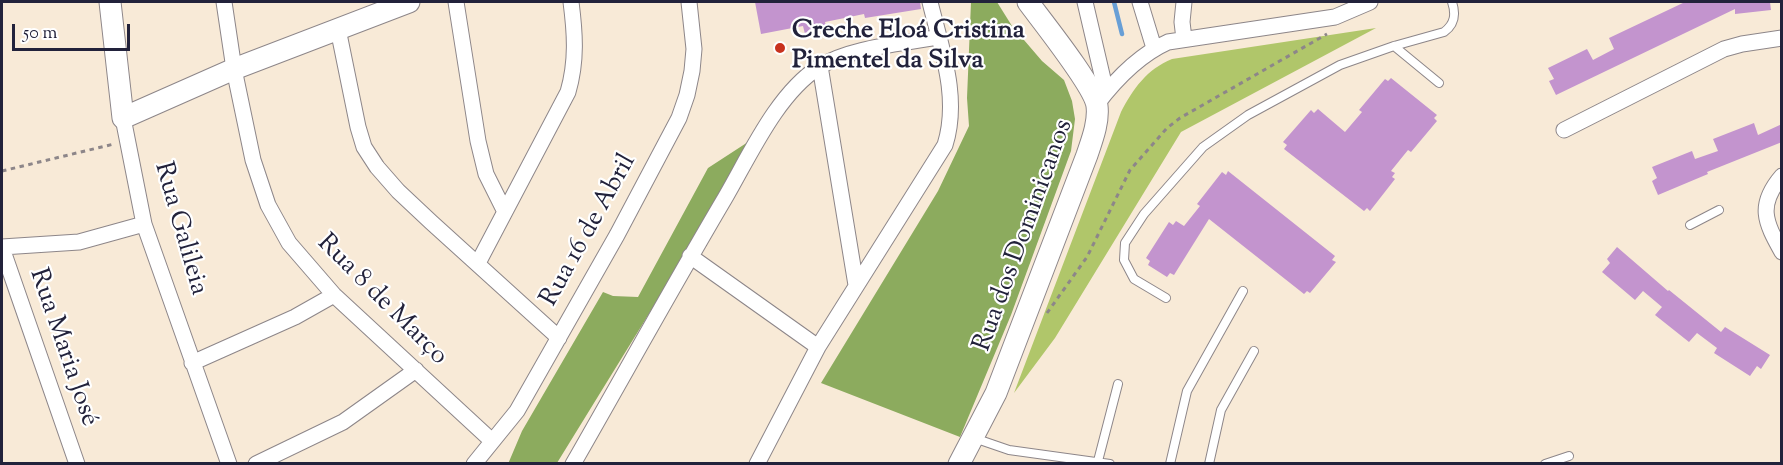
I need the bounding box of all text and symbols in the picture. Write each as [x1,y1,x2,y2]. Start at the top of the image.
scale bar [15,12,134,50]
place label: Creche Eloá Cristina Pimentel da Silva [792,17,1025,78]
text: 50 m [23,21,57,47]
marker: Creche Eloá Cristina Pimentel da Silva [773,41,787,55]
street label: Rua dos Dominicanos [969,116,1081,356]
street label: Rua 16 de Abril [535,149,645,313]
street label: Rua Galileia [145,159,213,299]
street label: Rua 8 de Março [309,229,453,373]
street label: Rua Maria José [20,265,104,431]

